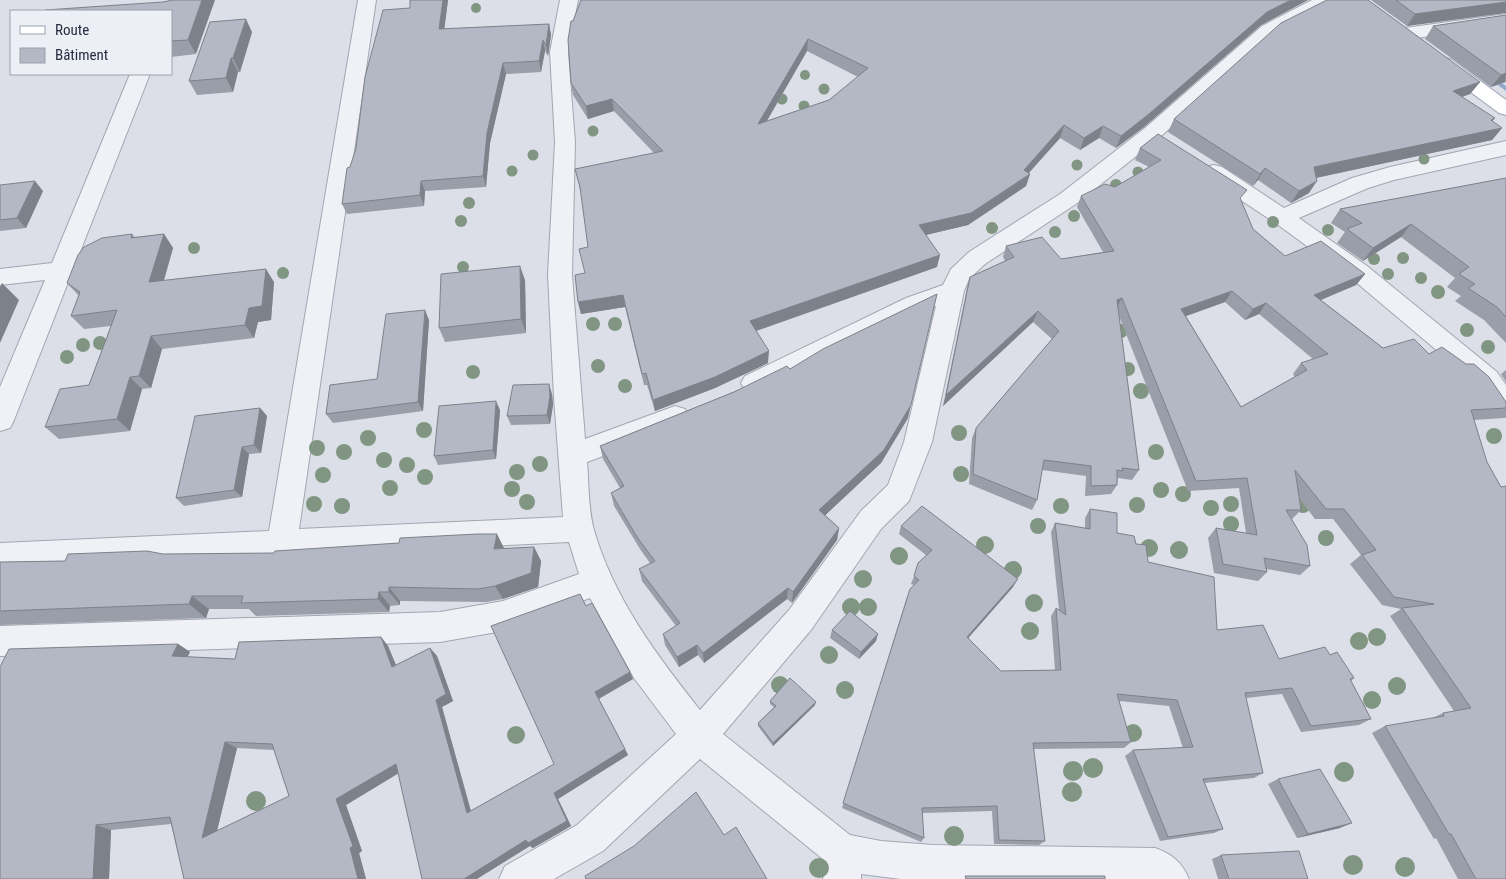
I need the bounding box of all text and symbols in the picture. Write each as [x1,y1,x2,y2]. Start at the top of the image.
legend [10,10,172,75]
text: Route [55,21,89,39]
text: Bâtiment [55,46,108,64]

